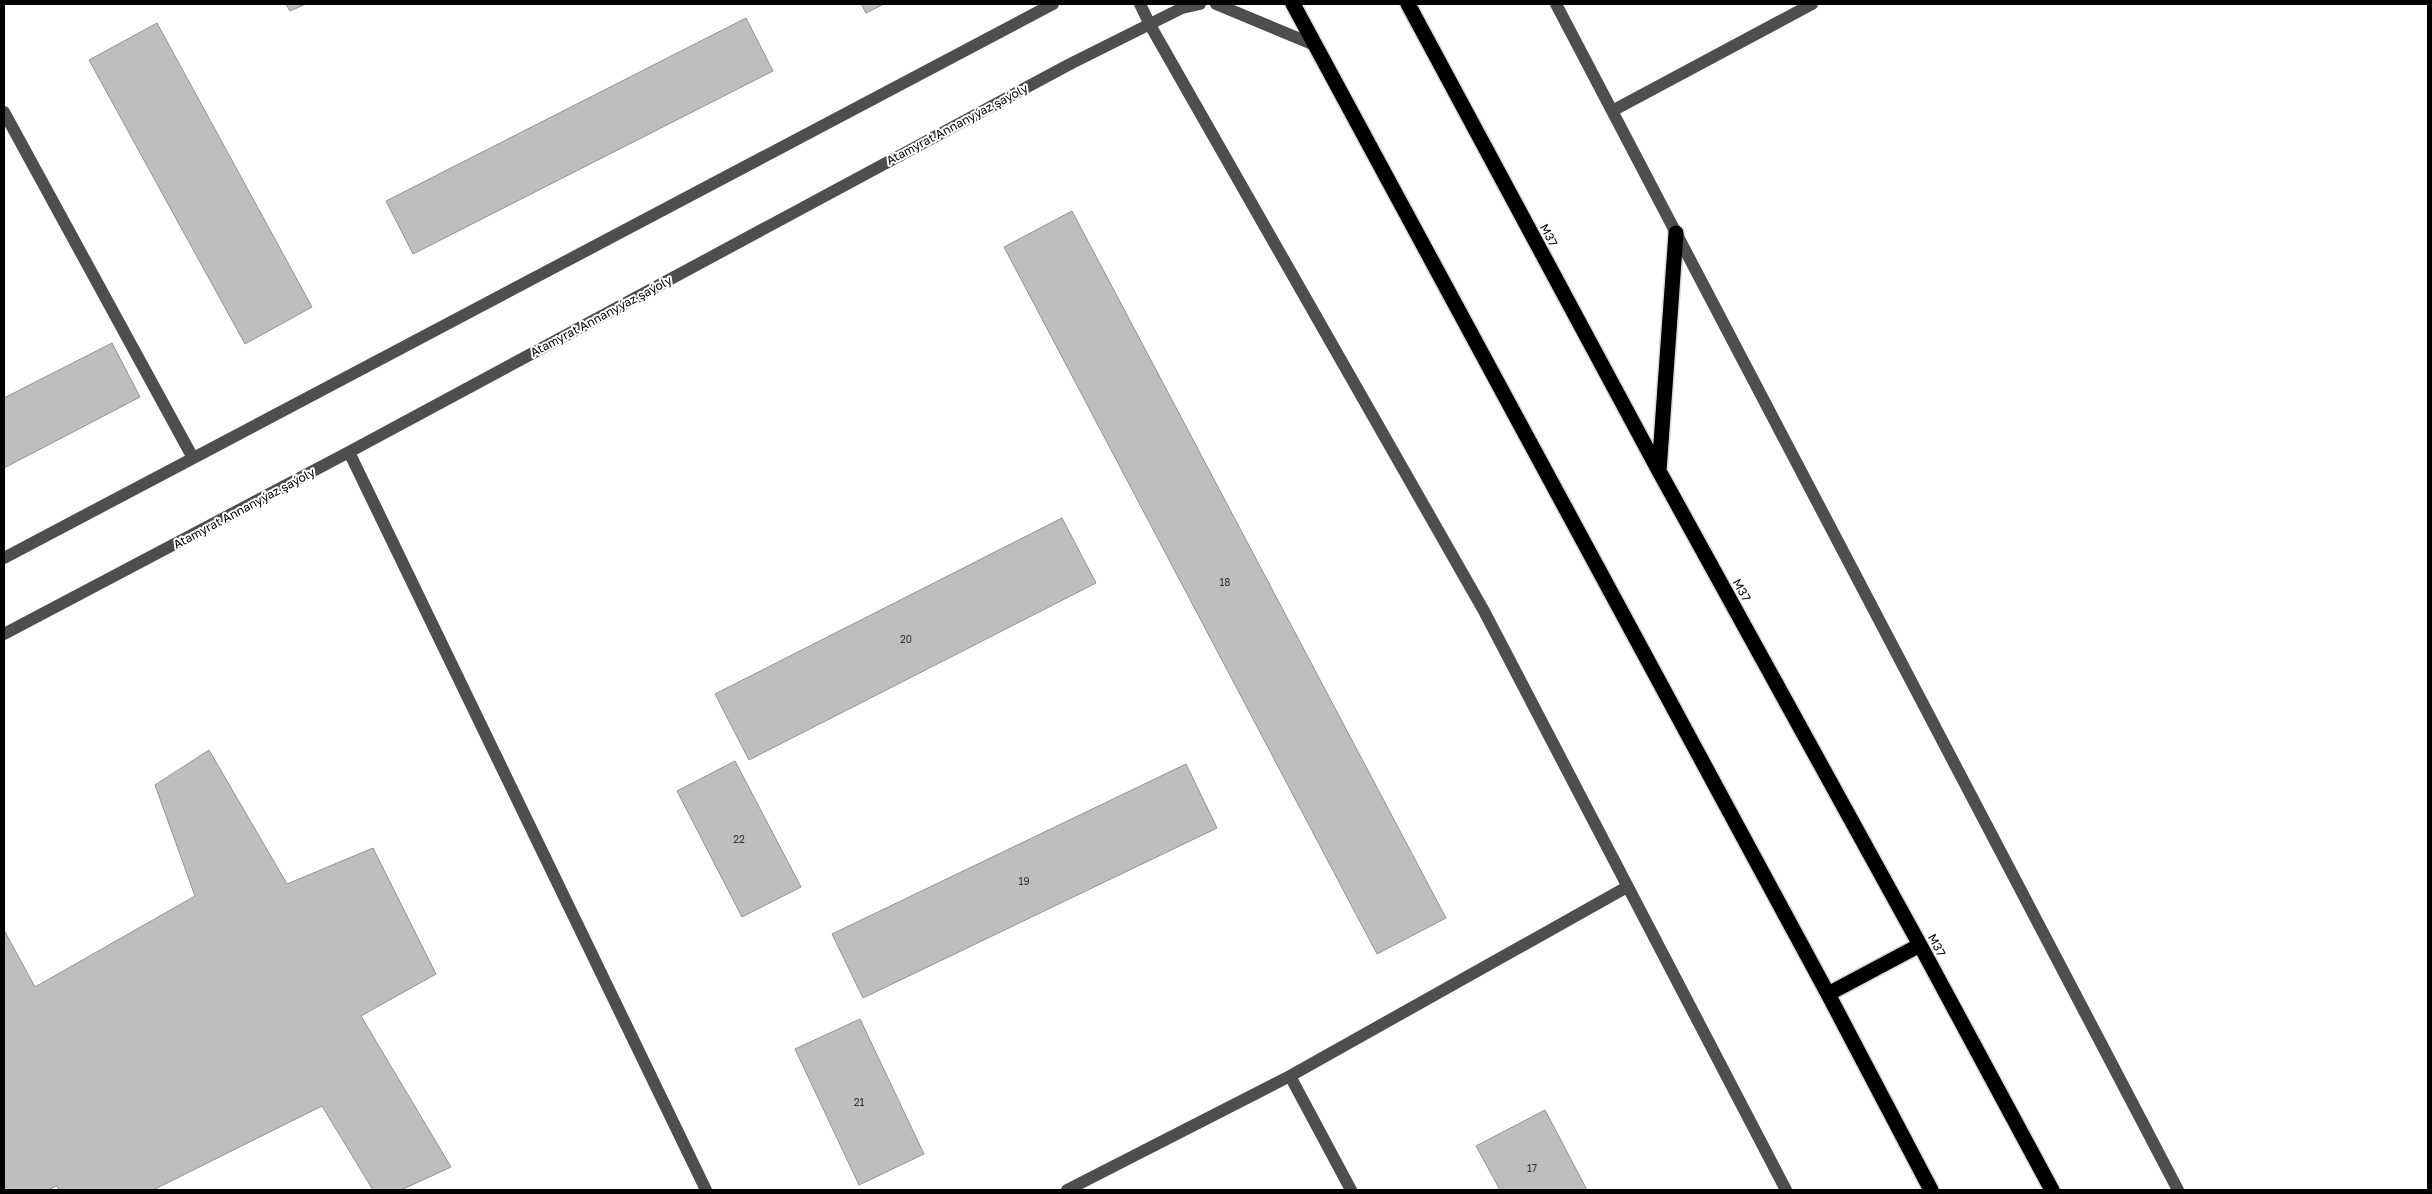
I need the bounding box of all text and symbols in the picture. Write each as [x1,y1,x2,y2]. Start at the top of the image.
street label: Atamyrat Annanyýaz şaýoly [884,80,1031,168]
street label: M37 [1537,221,1561,249]
street label: Atamyrat Annanyýaz şaýoly [528,272,675,360]
street label: Atamyrat Annanyýaz şaýoly [171,464,318,552]
house number: 18 [1220,576,1230,588]
street label: M37 [1730,576,1754,604]
house number: 20 [900,633,912,645]
house number: 22 [733,833,745,845]
house number: 19 [1019,875,1029,887]
street label: M37 [1925,931,1949,959]
house number: 21 [854,1096,864,1108]
house number: 17 [1527,1162,1537,1174]

